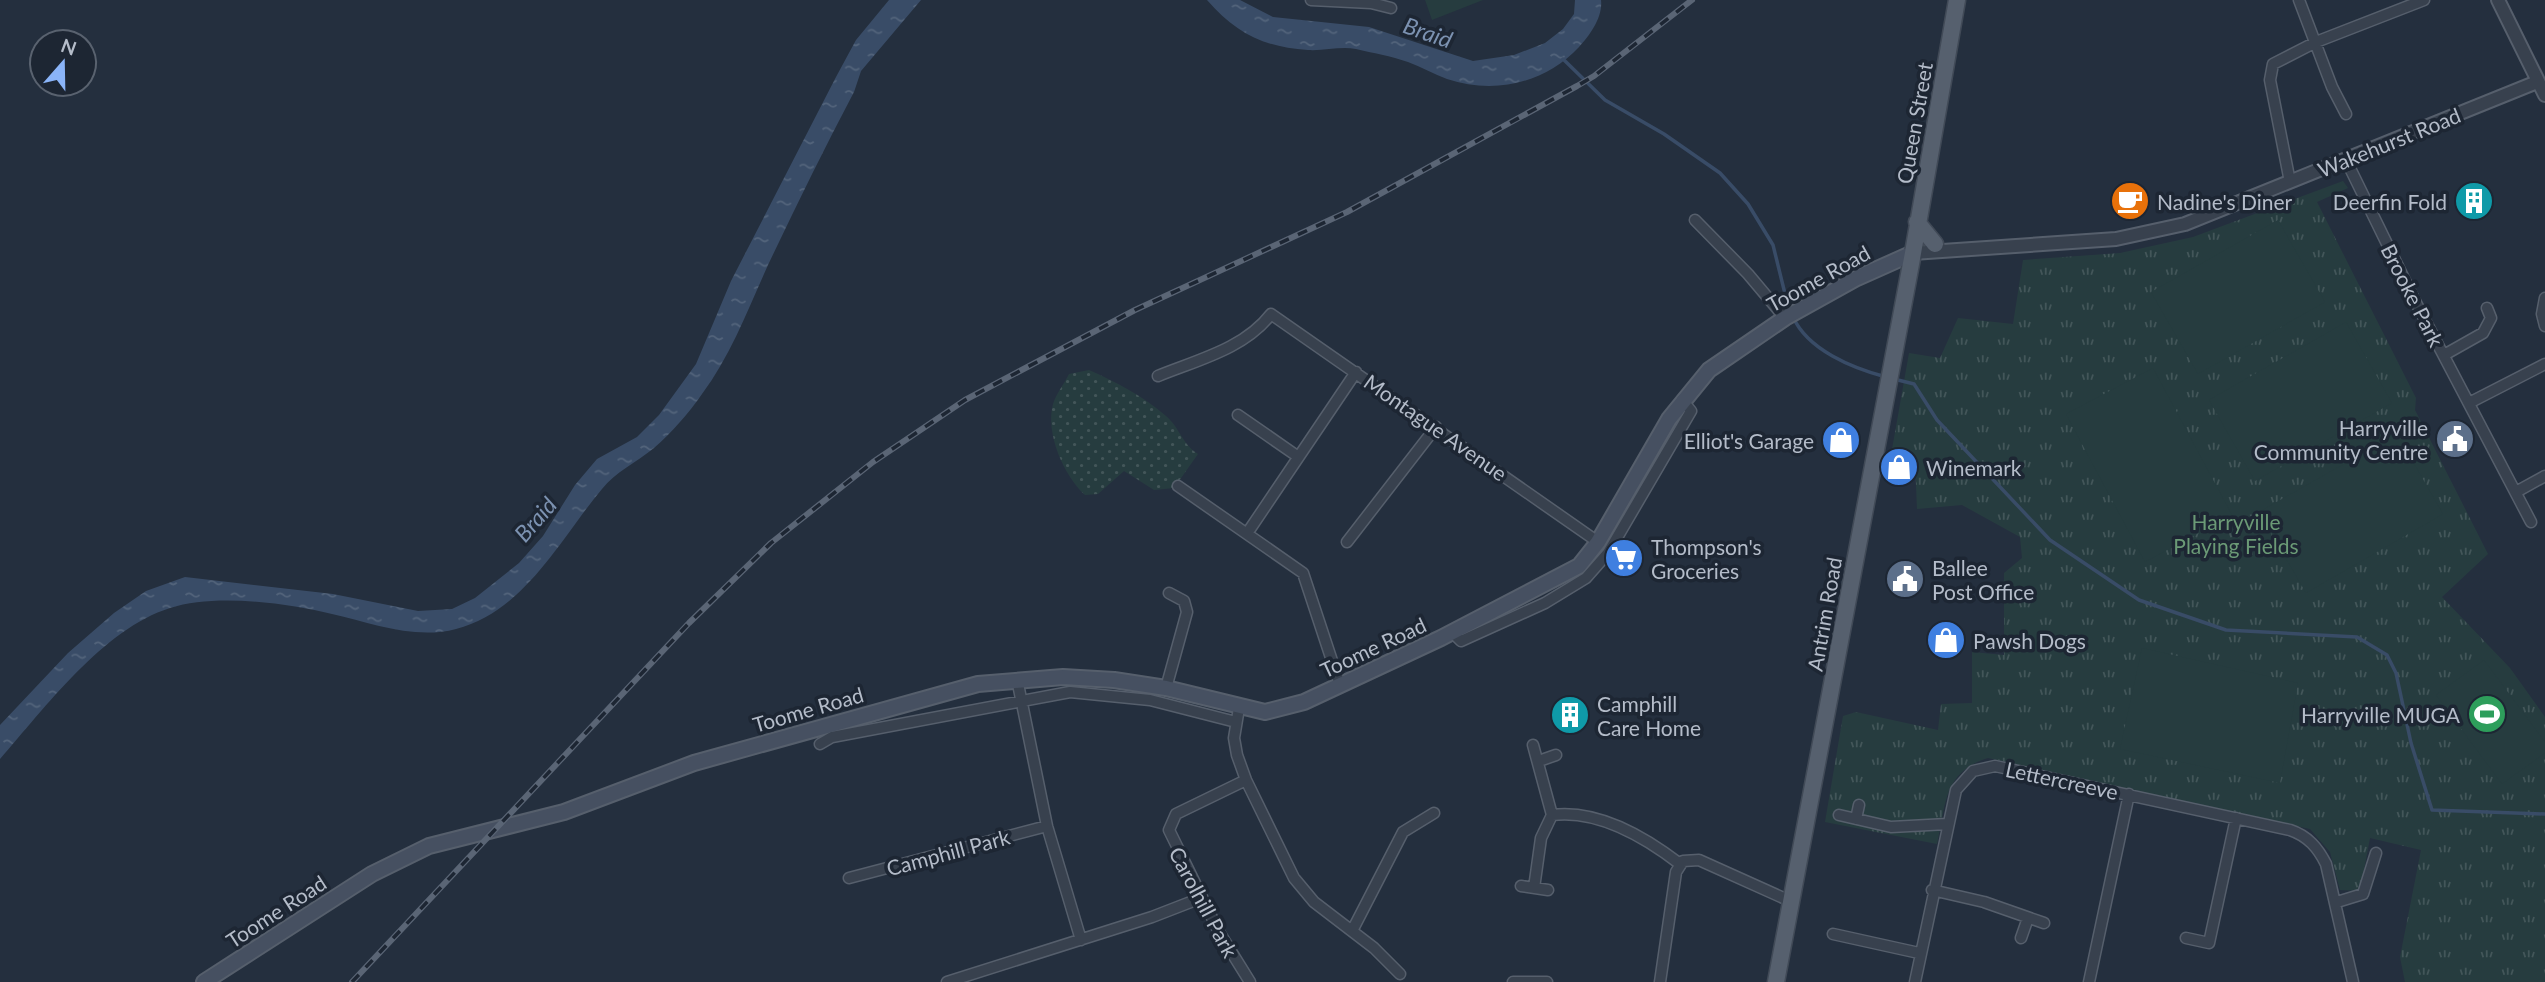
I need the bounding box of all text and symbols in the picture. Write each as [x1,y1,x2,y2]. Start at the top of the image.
water label: Braid [1400,11,1456,53]
north arrow [28,28,98,98]
text: N [58,33,80,60]
street label: Queen Street [1891,60,1937,186]
street label: Wakehurst Road [2314,102,2464,182]
cafe icon: Nadine's Diner [2109,180,2151,222]
building icon: Deerfin Fold [2453,180,2495,222]
place label: Nadine's Diner [2157,189,2293,214]
place label: Deerfin Fold [2333,189,2447,214]
street label: Toome Road [1762,239,1874,317]
street label: Brooke Park [2376,239,2450,351]
street label: Montague Avenue [1360,368,1512,486]
place label: Harryville Community Centre [2254,415,2428,464]
public building icon: Harryville Community Centre [2434,418,2476,460]
shop icon: Elliot's Garage [1820,419,1862,461]
place label: Elliot's Garage [1684,428,1814,453]
shop icon: Winemark [1878,446,1920,488]
place label: Winemark [1926,455,2022,480]
water label: Braid [508,491,562,547]
park label: Harryville Playing Fields [2173,509,2299,558]
place label: Thompson's Groceries [1651,534,1762,583]
supermarket icon: Thompson's Groceries [1603,537,1645,579]
street label: Antrim Road [1802,555,1846,673]
place label: Ballee Post Office [1932,555,2034,604]
public building icon: Ballee Post Office [1884,558,1926,600]
street label: Toome Road [1316,612,1430,682]
shop icon: Pawsh Dogs [1925,619,1967,661]
place label: Pawsh Dogs [1973,628,2086,653]
street label: Toome Road [750,681,866,737]
place label: Camphill Care Home [1597,691,1701,740]
sports icon: Harryville MUGA [2466,693,2508,735]
building icon: Camphill Care Home [1549,694,1591,736]
place label: Harryville MUGA [2301,702,2461,727]
street label: Lettercreeve [2003,756,2121,804]
street label: Camphill Park [884,823,1013,880]
street label: Carolhill Park [1164,842,1244,962]
street label: Toome Road [221,869,331,953]

